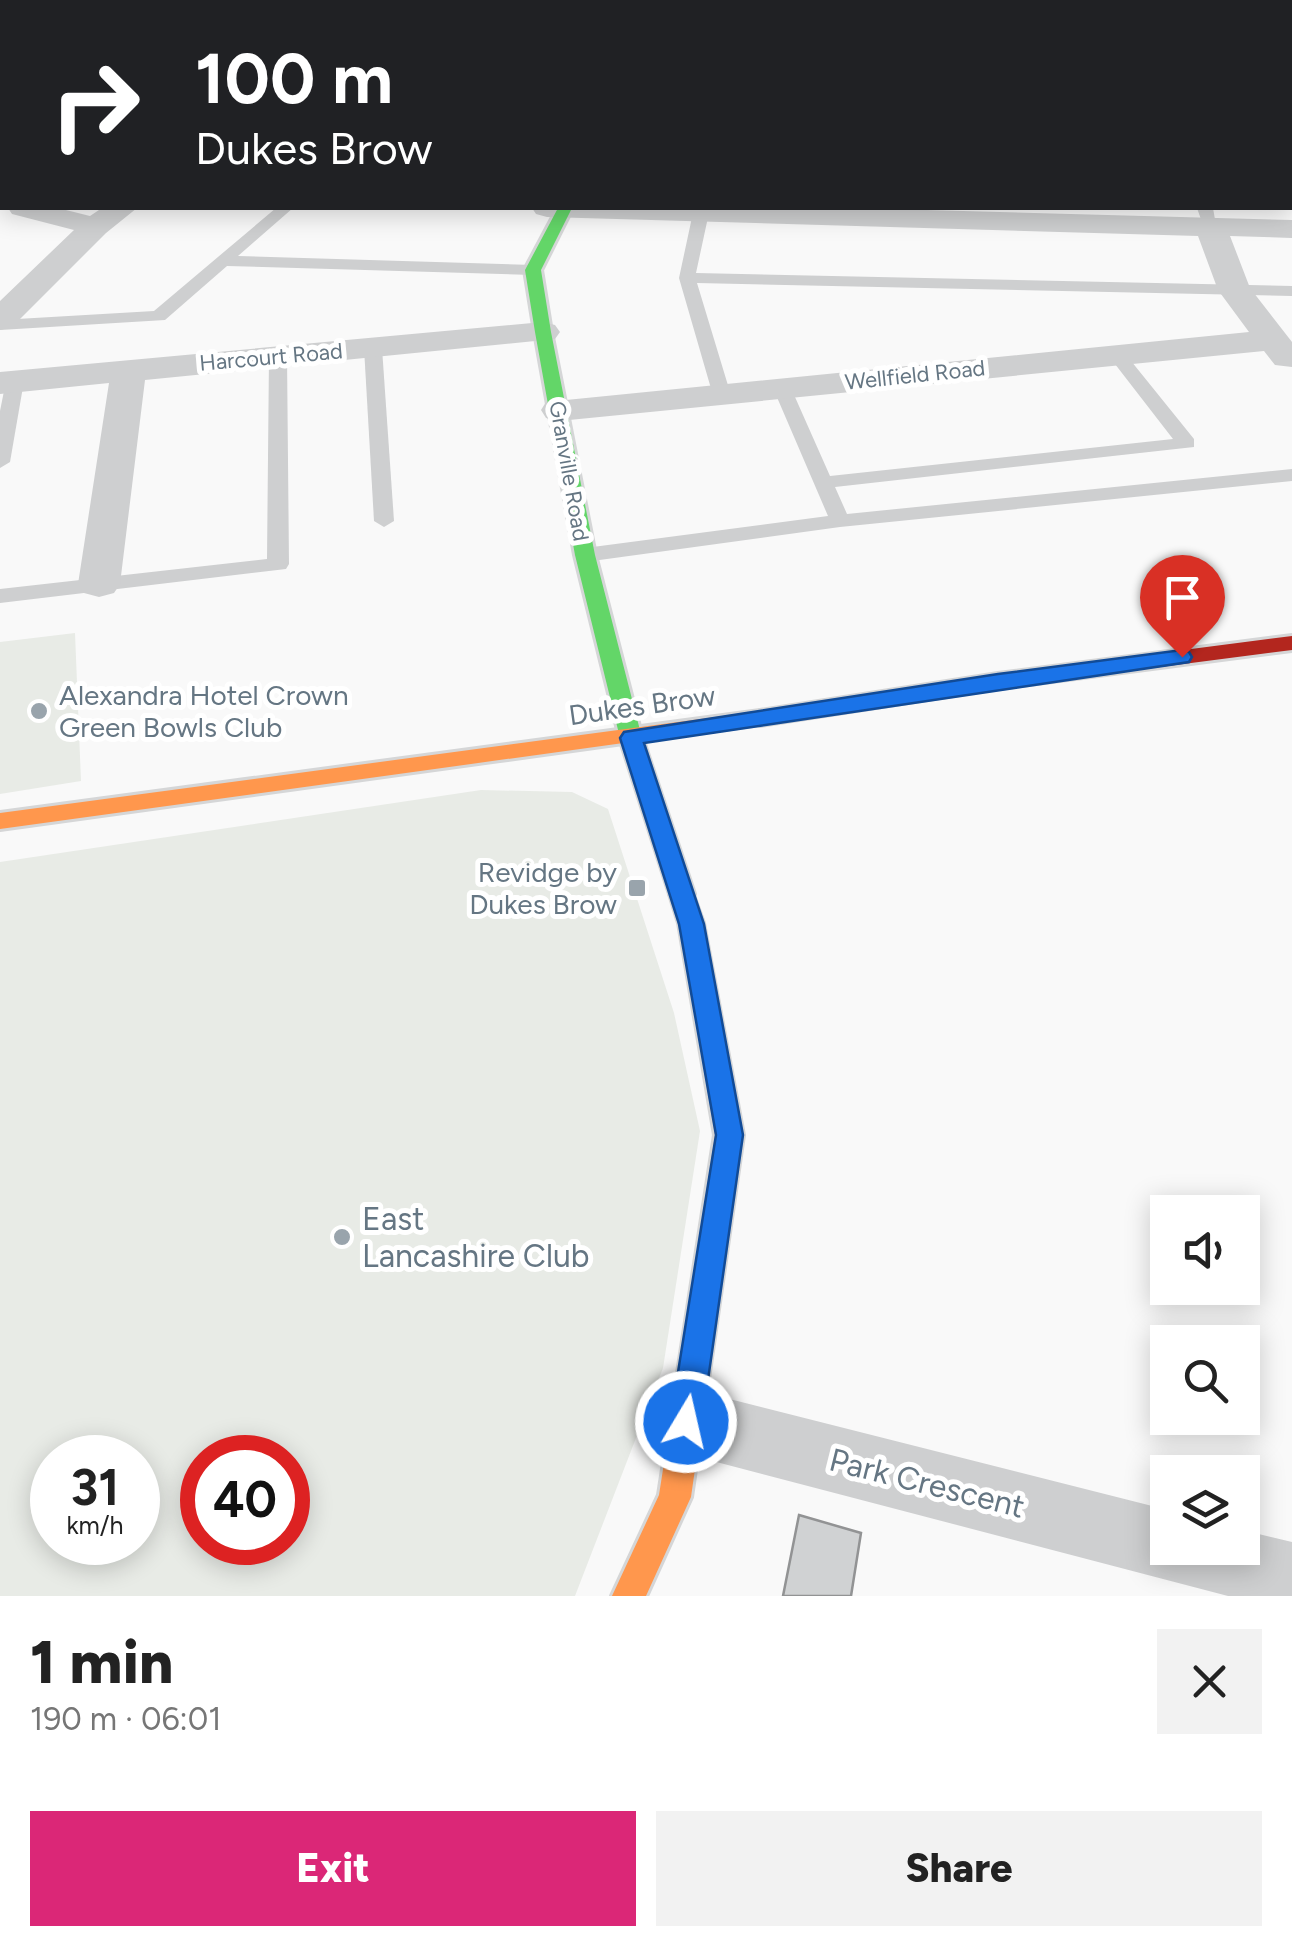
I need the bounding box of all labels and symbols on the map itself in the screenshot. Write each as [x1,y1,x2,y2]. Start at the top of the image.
street label: Harcourt Road [198,337,344,377]
street label: Wellfield Road [843,354,987,396]
street label: Granville Road [543,399,595,543]
pin [1140,555,1225,658]
place label: Alexandra Hotel Crown Green Bowls Club [59,678,349,744]
street label: Dukes Brow [566,678,718,732]
marker: Alexandra Hotel Crown Green Bowls Club [28,700,50,722]
place label: Revidge by Dukes Brow [469,855,617,921]
marker: Revidge by Dukes Brow [626,877,648,899]
place label: East Lancashire Club [362,1200,590,1275]
marker: East Lancashire Club [331,1226,353,1248]
position arrow [634,1370,738,1474]
speed limit sign: 40 [180,1435,310,1565]
street label: Park Crescent [825,1440,1029,1526]

